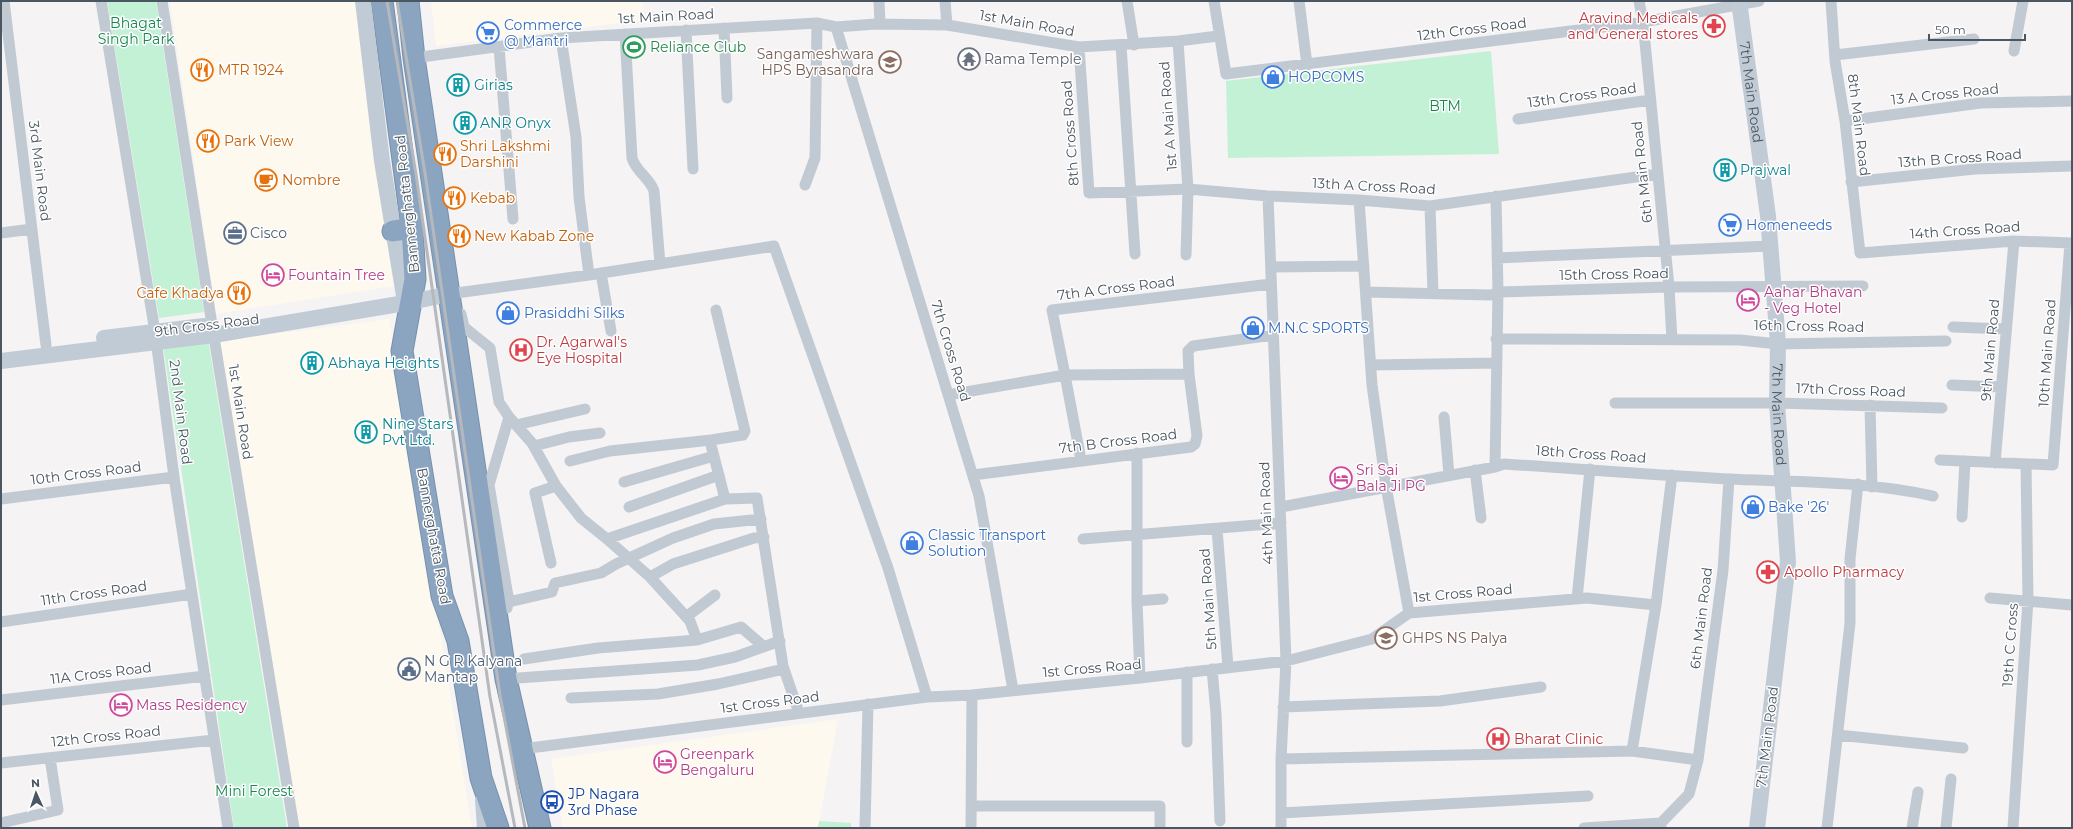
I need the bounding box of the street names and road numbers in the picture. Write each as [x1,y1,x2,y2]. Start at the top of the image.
street label: 1st Main Road [617,4,715,28]
street label: 1st Main Road [978,6,1076,40]
street label: 12th Cross Road [1416,13,1528,45]
street label: 7th Main Road [1736,40,1767,144]
street label: 1st A Main Road [1155,60,1181,172]
street label: 8th Main Road [1844,73,1874,177]
street label: 13th Cross Road [1526,78,1638,112]
street label: 13 A Cross Road [1890,79,2000,109]
street label: 8th Cross Road [1057,80,1083,186]
street label: 3rd Main Road [25,119,55,223]
street label: 6th Main Road [1628,120,1656,224]
street label: Bannerghatta Road [391,134,423,274]
street label: 13th B Cross Road [1897,145,2023,171]
street label: 13th A Cross Road [1312,174,1436,198]
street label: 14th Cross Road [1909,217,2021,243]
street label: 15th Cross Road [1559,264,1669,284]
street label: 7th A Cross Road [1056,272,1176,304]
street label: 7th Cross Road [927,298,975,404]
street label: 9th Main Road [1977,298,2003,402]
street label: 10th Main Road [2034,298,2060,408]
street label: 9th Cross Road [154,310,260,340]
street label: 16th Cross Road [1754,316,1864,336]
street label: 2nd Main Road [166,358,196,466]
street label: 1st Main Road [225,363,257,461]
street label: 7th Main Road [1768,363,1790,466]
street label: 17th Cross Road [1796,379,1906,401]
street label: 7th B Cross Road [1058,425,1178,457]
street label: 18th Cross Road [1535,441,1647,467]
street label: 10th Cross Road [30,457,142,489]
street label: 4th Main Road [1255,461,1277,565]
street label: Bannerghatta Road [413,466,455,606]
street label: 5th Main Road [1195,548,1221,650]
street label: 6th Main Road [1686,566,1716,670]
street label: 11th Cross Road [40,577,148,609]
street label: 1st Cross Road [1413,580,1513,606]
street label: 19th C Cross [1998,602,2022,687]
street label: 1st Cross Road [1042,655,1142,681]
street label: 11A Cross Road [49,658,153,688]
street label: 7th Main Road [1752,685,1782,789]
street label: 1st Cross Road [720,687,820,717]
street label: 12th Cross Road [50,721,162,751]

